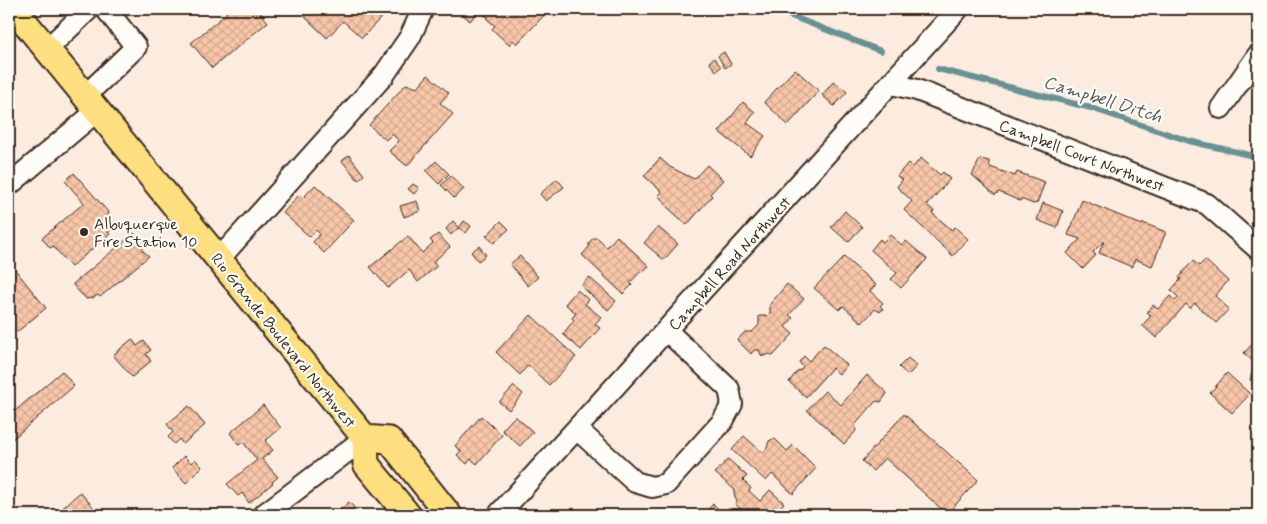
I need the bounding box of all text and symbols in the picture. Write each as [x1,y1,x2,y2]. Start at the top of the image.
water label: Campbell Ditch [1040,71,1165,129]
street label: Campbell Court Northwest [996,115,1167,198]
street label: Campbell Road Northwest [664,192,796,336]
place label: Albuquerque Fire Station 10 [94,214,197,253]
marker: Albuquerque Fire Station 10 [78,226,90,238]
street label: Rio Grande Boulevard Northwest [206,249,360,433]

